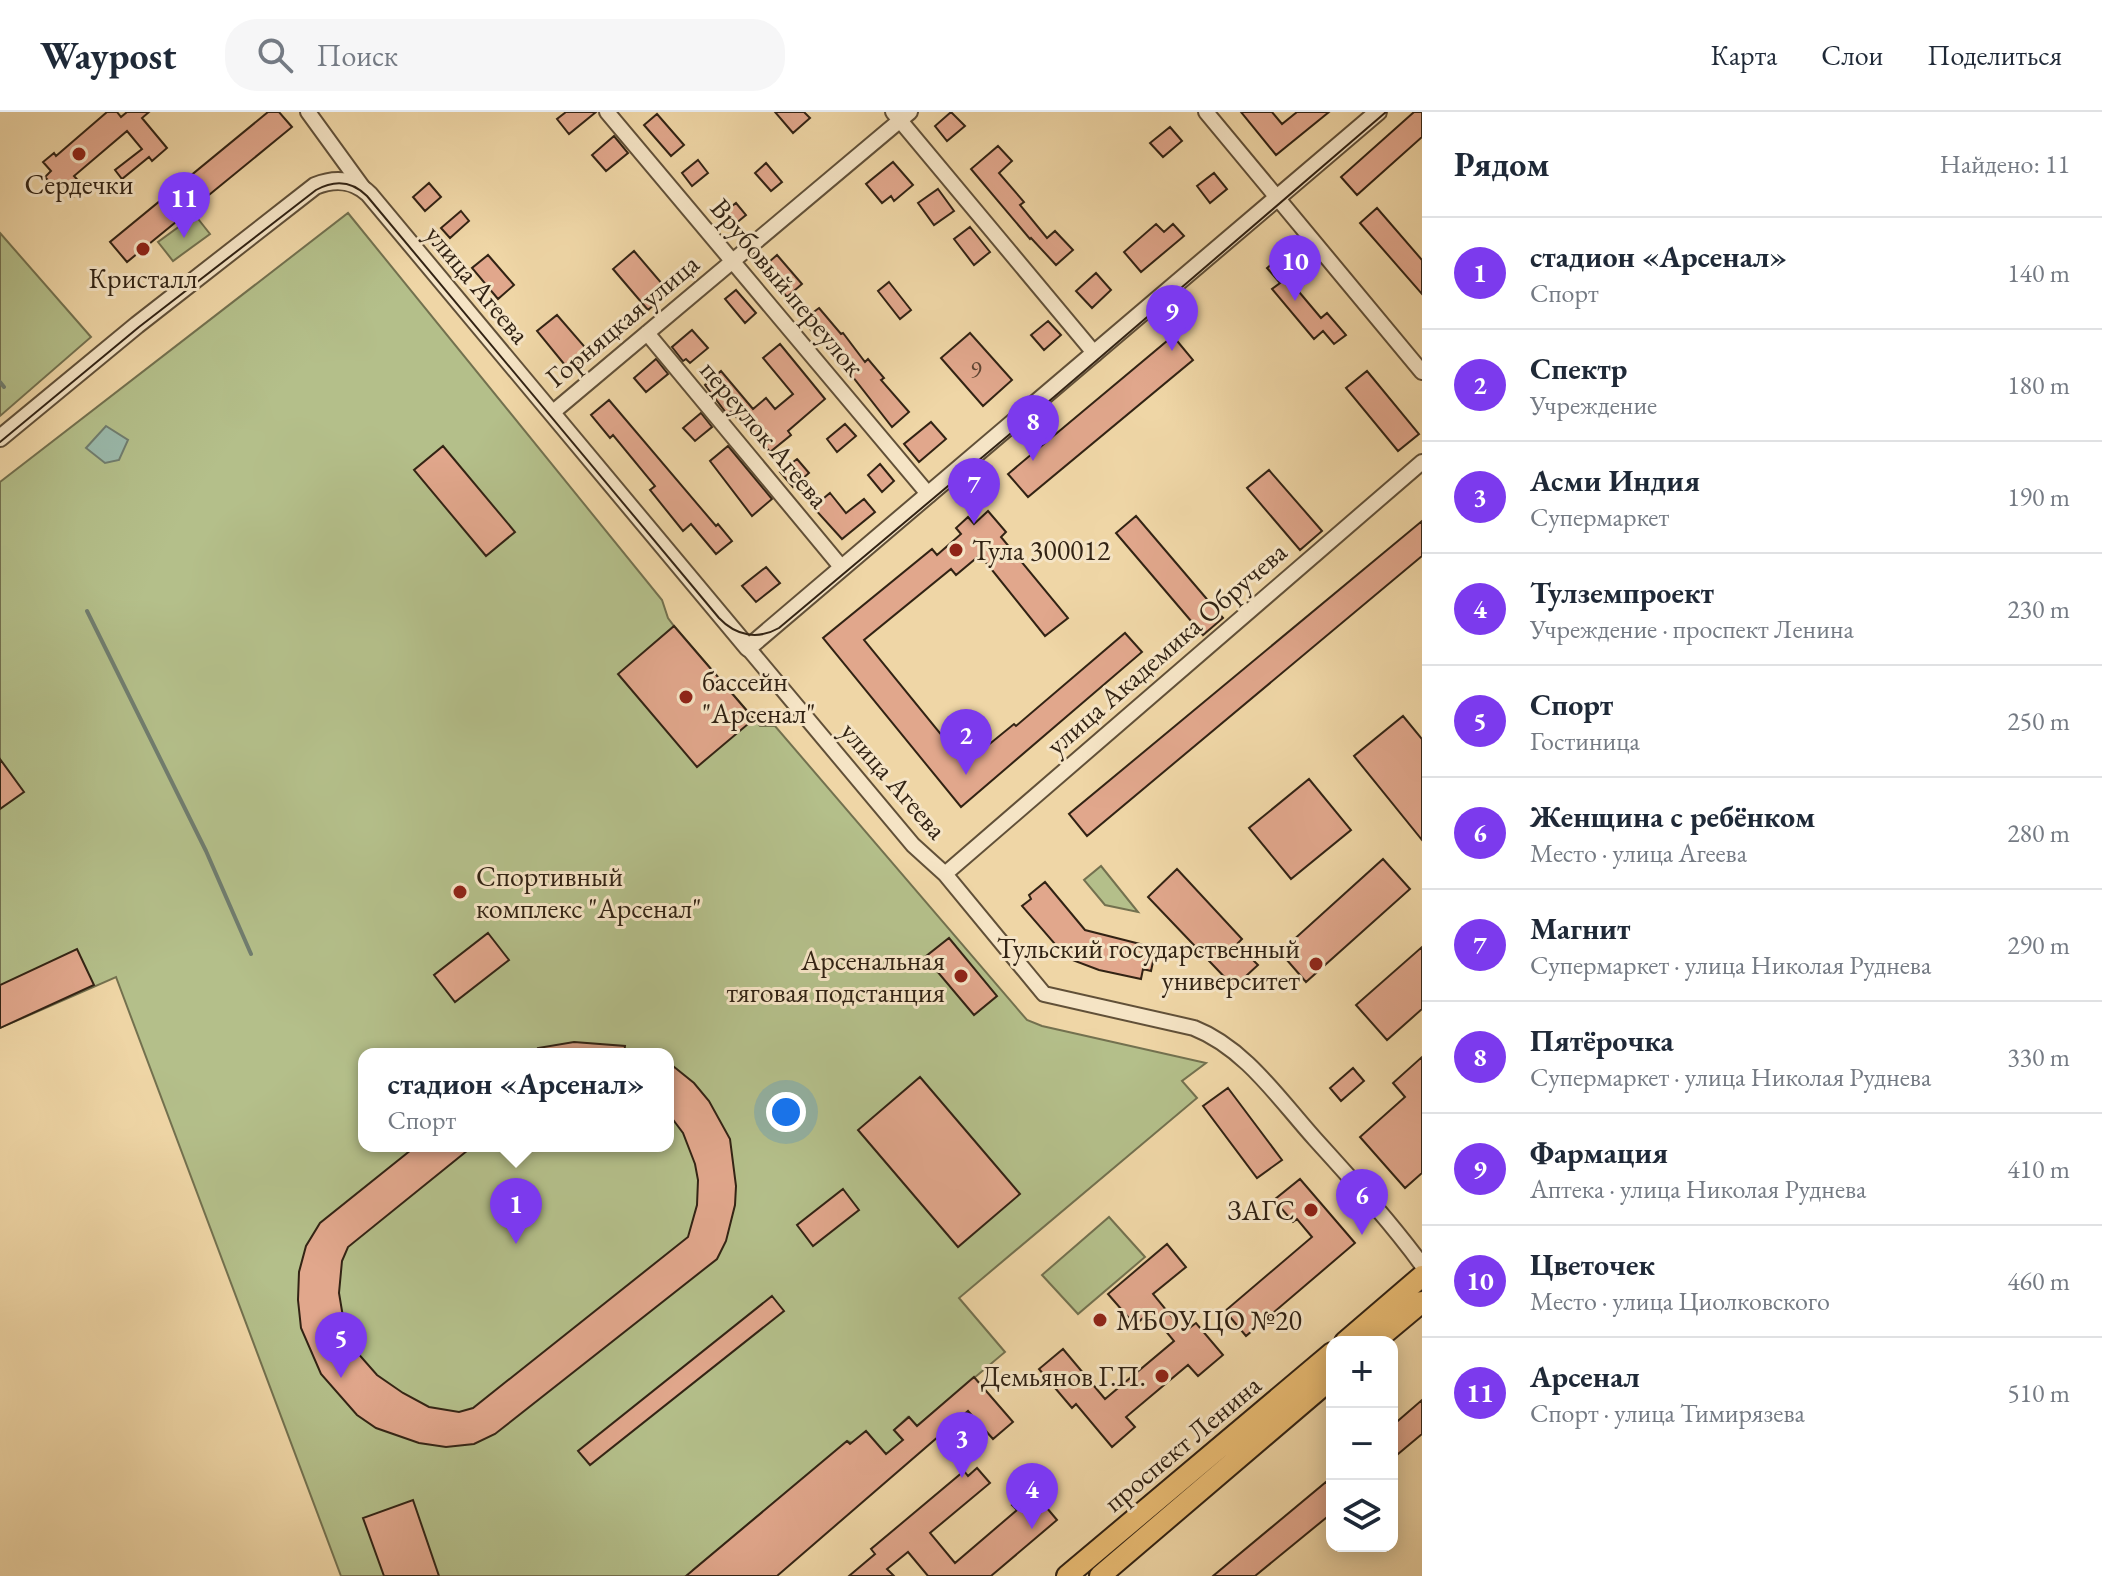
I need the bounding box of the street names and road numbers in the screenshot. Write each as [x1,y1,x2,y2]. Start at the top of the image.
street label: Врубовый переулок [703,191,873,383]
street label: улица Агеева [418,217,539,352]
street label: Горняцкая улица [538,245,707,395]
street label: переулок Агеева [693,353,838,516]
street label: улица Академика Обручева [1038,533,1294,762]
street label: улица Агеева [833,714,956,847]
street label: проспект Ленина [1096,1366,1269,1519]

